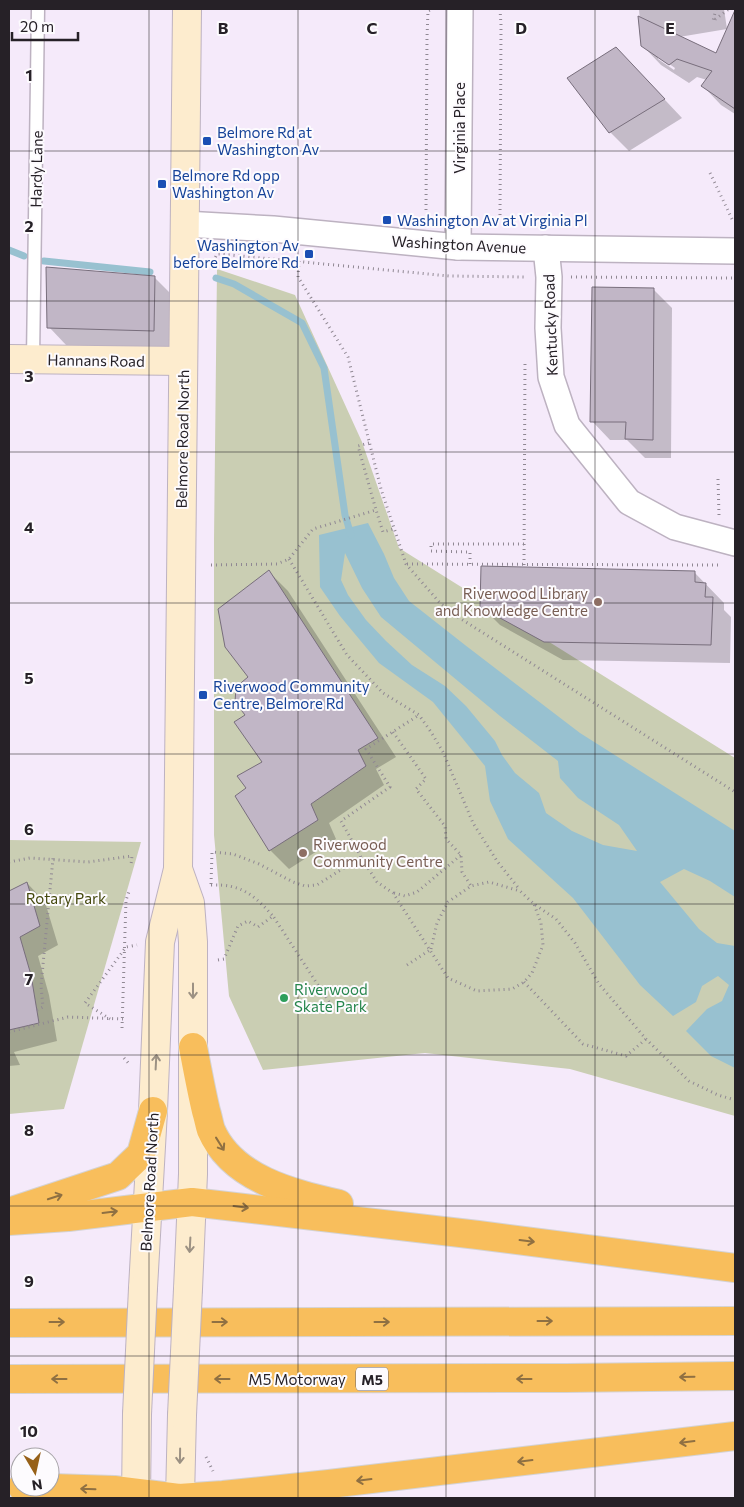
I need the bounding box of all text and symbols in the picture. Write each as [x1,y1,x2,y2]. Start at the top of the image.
scale bar [12,10,79,42]
text: 20 m [20,17,54,35]
text: B [218,18,229,37]
text: C [367,18,378,37]
text: D [515,18,527,37]
text: E [665,18,675,37]
text: 1 [25,65,33,84]
street label: Virginia Place [450,82,468,174]
place label: Belmore Rd at Washington Av [217,123,320,158]
street label: Hardy Lane [26,130,46,208]
marker: Belmore Rd at Washington Av [201,135,213,147]
place label: Belmore Rd opp Washington Av [172,166,280,201]
marker: Belmore Rd opp Washington Av [156,178,168,190]
place label: Washington Av at Virginia Pl [397,211,588,229]
marker: Washington Av at Virginia Pl [381,214,393,226]
text: 2 [24,216,34,235]
street label: Washington Avenue [391,231,527,257]
place label: Washington Av before Belmore Rd [173,236,299,271]
marker: Washington Av before Belmore Rd [303,248,315,260]
street label: Kentucky Road [539,274,561,376]
street label: Hannans Road [47,350,145,370]
text: 3 [24,366,34,385]
street label: Belmore Road North [172,369,192,509]
text: 4 [24,517,34,536]
place label: Riverwood Library and Knowledge Centre [435,584,588,619]
marker: Riverwood Library and Knowledge Centre [592,596,604,608]
text: 5 [24,668,34,687]
place label: Riverwood Community Centre, Belmore Rd [213,677,370,712]
marker: Riverwood Community Centre, Belmore Rd [197,689,209,701]
text: 6 [24,819,34,838]
place label: Riverwood Community Centre [313,835,443,870]
marker: Riverwood Community Centre [297,847,309,859]
park label: Rotary Park [26,889,106,907]
text: 7 [25,969,34,988]
place label: Riverwood Skate Park [294,980,368,1015]
one-way arrow [188,982,198,999]
marker: Riverwood Skate Park [278,992,290,1004]
one-way arrow [151,1054,160,1070]
street label: Belmore Road North [136,1112,162,1252]
text: 8 [24,1120,34,1139]
one-way arrow [215,1136,225,1150]
one-way arrow [47,1192,63,1202]
one-way arrow [233,1202,249,1212]
one-way arrow [101,1207,117,1217]
one-way arrow [518,1236,534,1246]
one-way arrow [186,1237,195,1253]
text: 9 [24,1271,34,1290]
one-way arrow [536,1316,553,1326]
one-way arrow [212,1317,228,1327]
one-way arrow [374,1317,390,1327]
one-way arrow [49,1318,65,1327]
road number: M5 [356,1368,388,1390]
street label: M5 Motorway [248,1370,346,1388]
one-way arrow [679,1372,695,1382]
one-way arrow [51,1374,68,1384]
one-way arrow [214,1374,230,1384]
one-way arrow [516,1374,532,1383]
text: 10 [20,1421,38,1440]
one-way arrow [679,1437,695,1447]
north arrow [10,1447,60,1497]
one-way arrow [176,1448,185,1464]
one-way arrow [518,1456,534,1466]
one-way arrow [356,1475,372,1485]
text: N [31,1476,44,1495]
one-way arrow [80,1484,96,1494]

